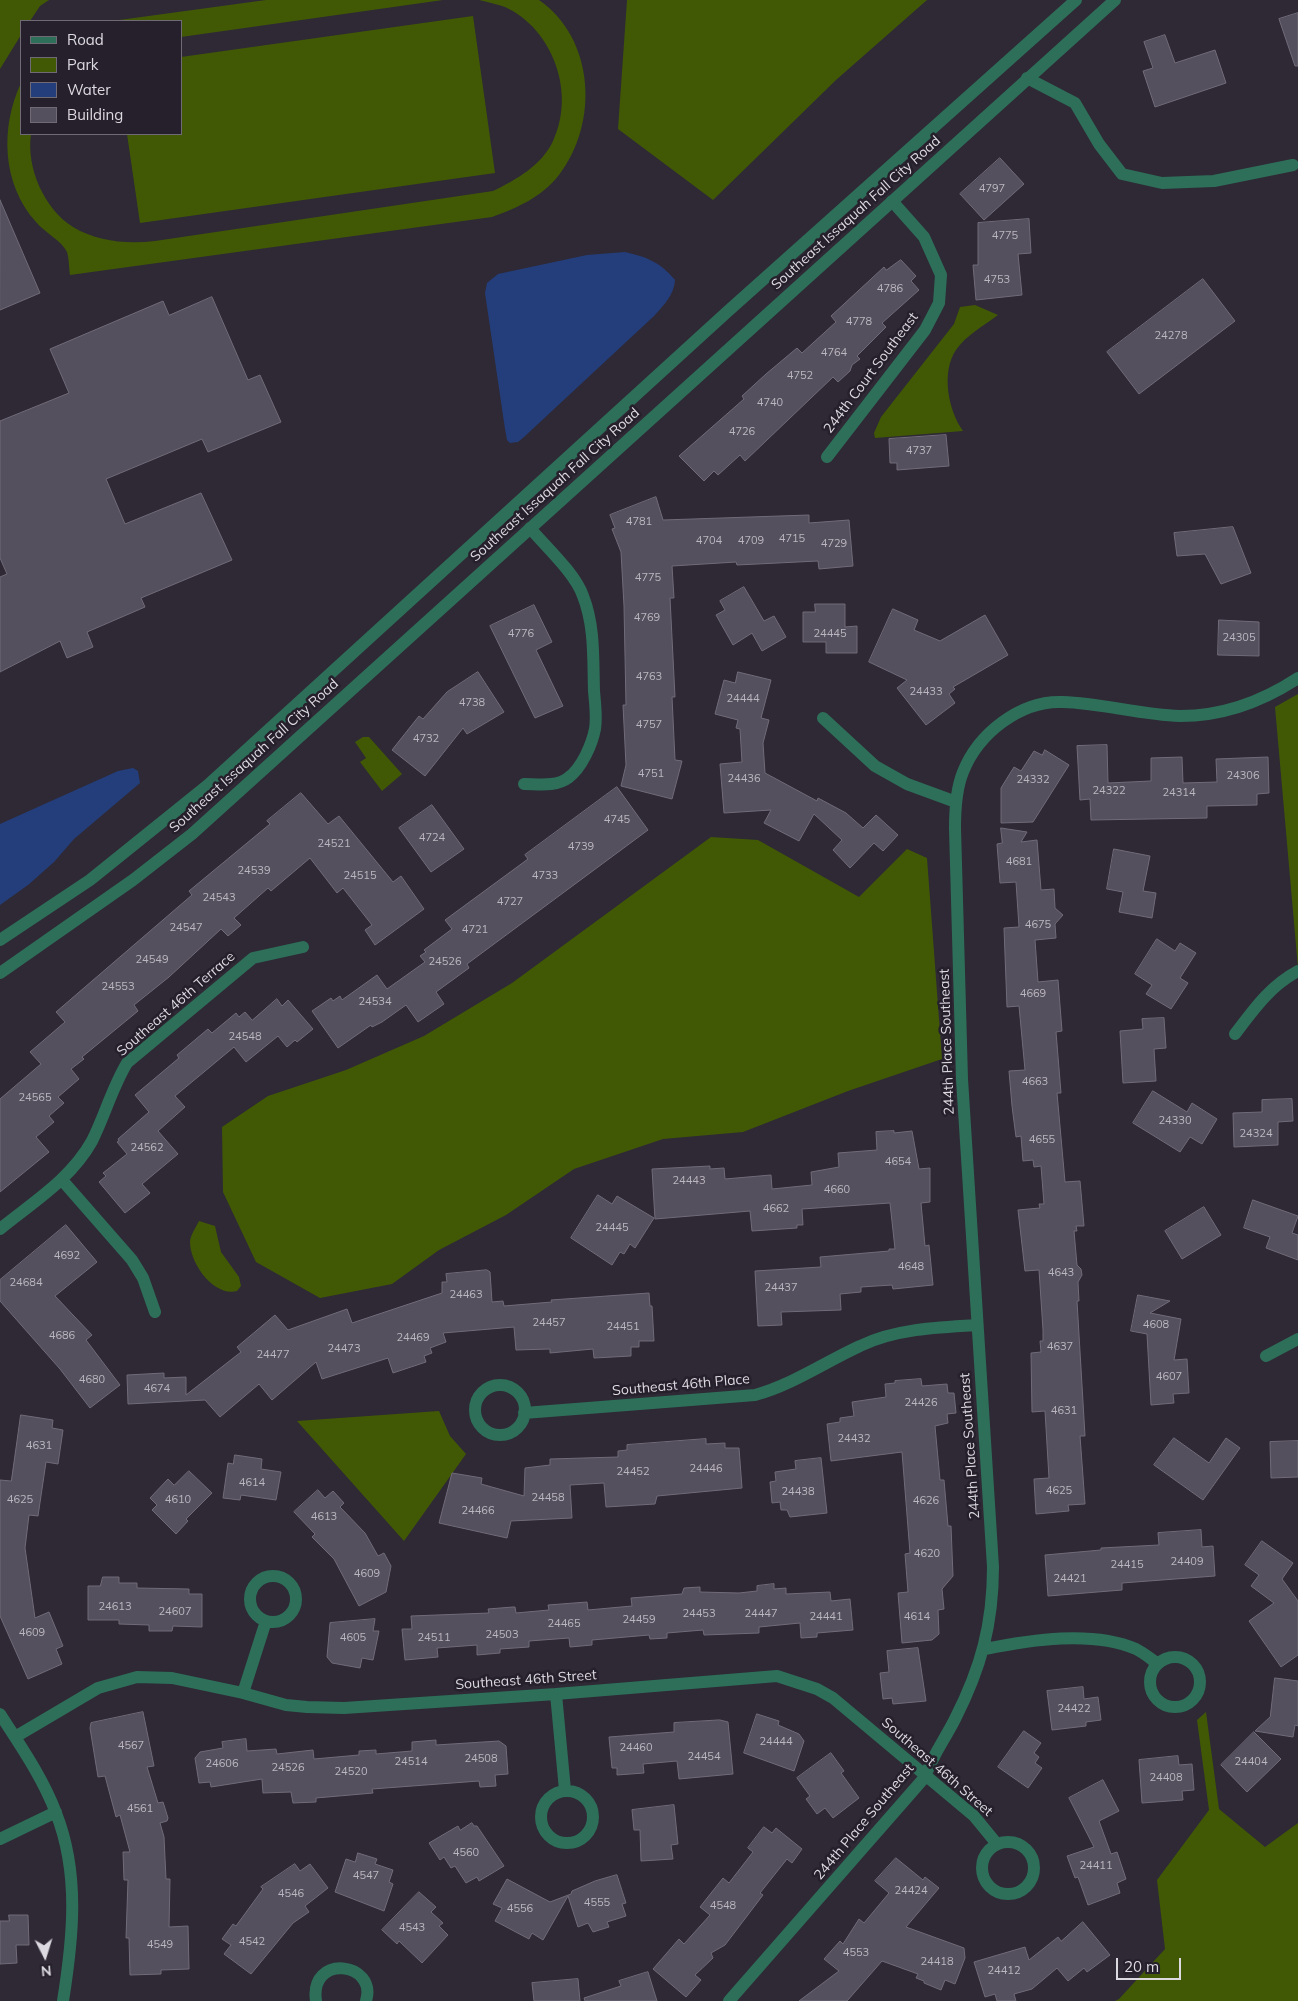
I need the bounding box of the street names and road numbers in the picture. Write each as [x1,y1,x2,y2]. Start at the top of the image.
street label: Southeast Issaquah Fall City Road [768,133,944,293]
street label: 244th Court Southeast [820,309,922,437]
street label: Southeast Issaquah Fall City Road [467,405,643,565]
street label: Southeast Issaquah Fall City Road [166,676,342,836]
street label: Southeast 46th Terrace [114,948,238,1060]
street label: 244th Place Southeast [936,968,958,1116]
street label: Southeast 46th Place [611,1371,751,1399]
street label: 244th Place Southeast [957,1372,983,1520]
street label: Southeast 46th Street [455,1667,597,1693]
street label: Southeast 46th Street [878,1714,996,1820]
street label: 244th Place Southeast [810,1760,918,1884]

